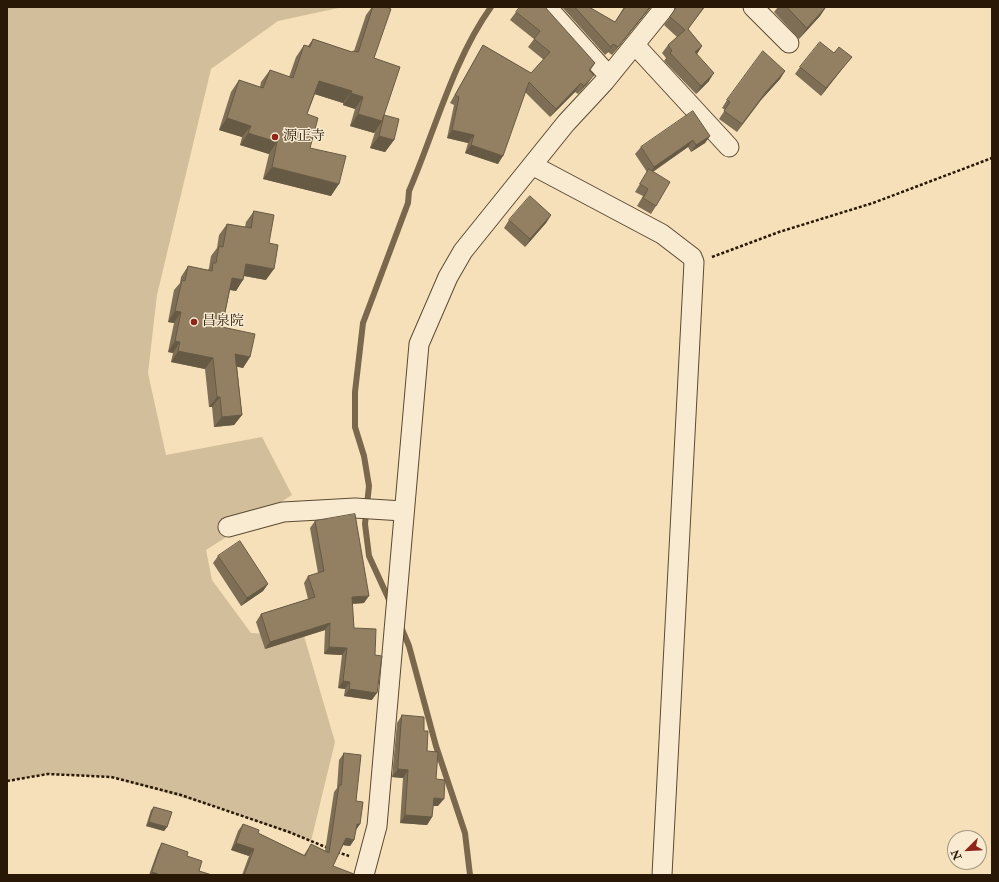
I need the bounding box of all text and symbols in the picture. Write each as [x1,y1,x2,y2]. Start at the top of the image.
place label: 源正寺 [283,129,325,145]
marker: 源正寺 [270,132,280,142]
place label: 昌泉院 [202,314,244,330]
marker: 昌泉院 [189,317,199,327]
north arrow [947,830,987,870]
text: N [949,848,964,862]

